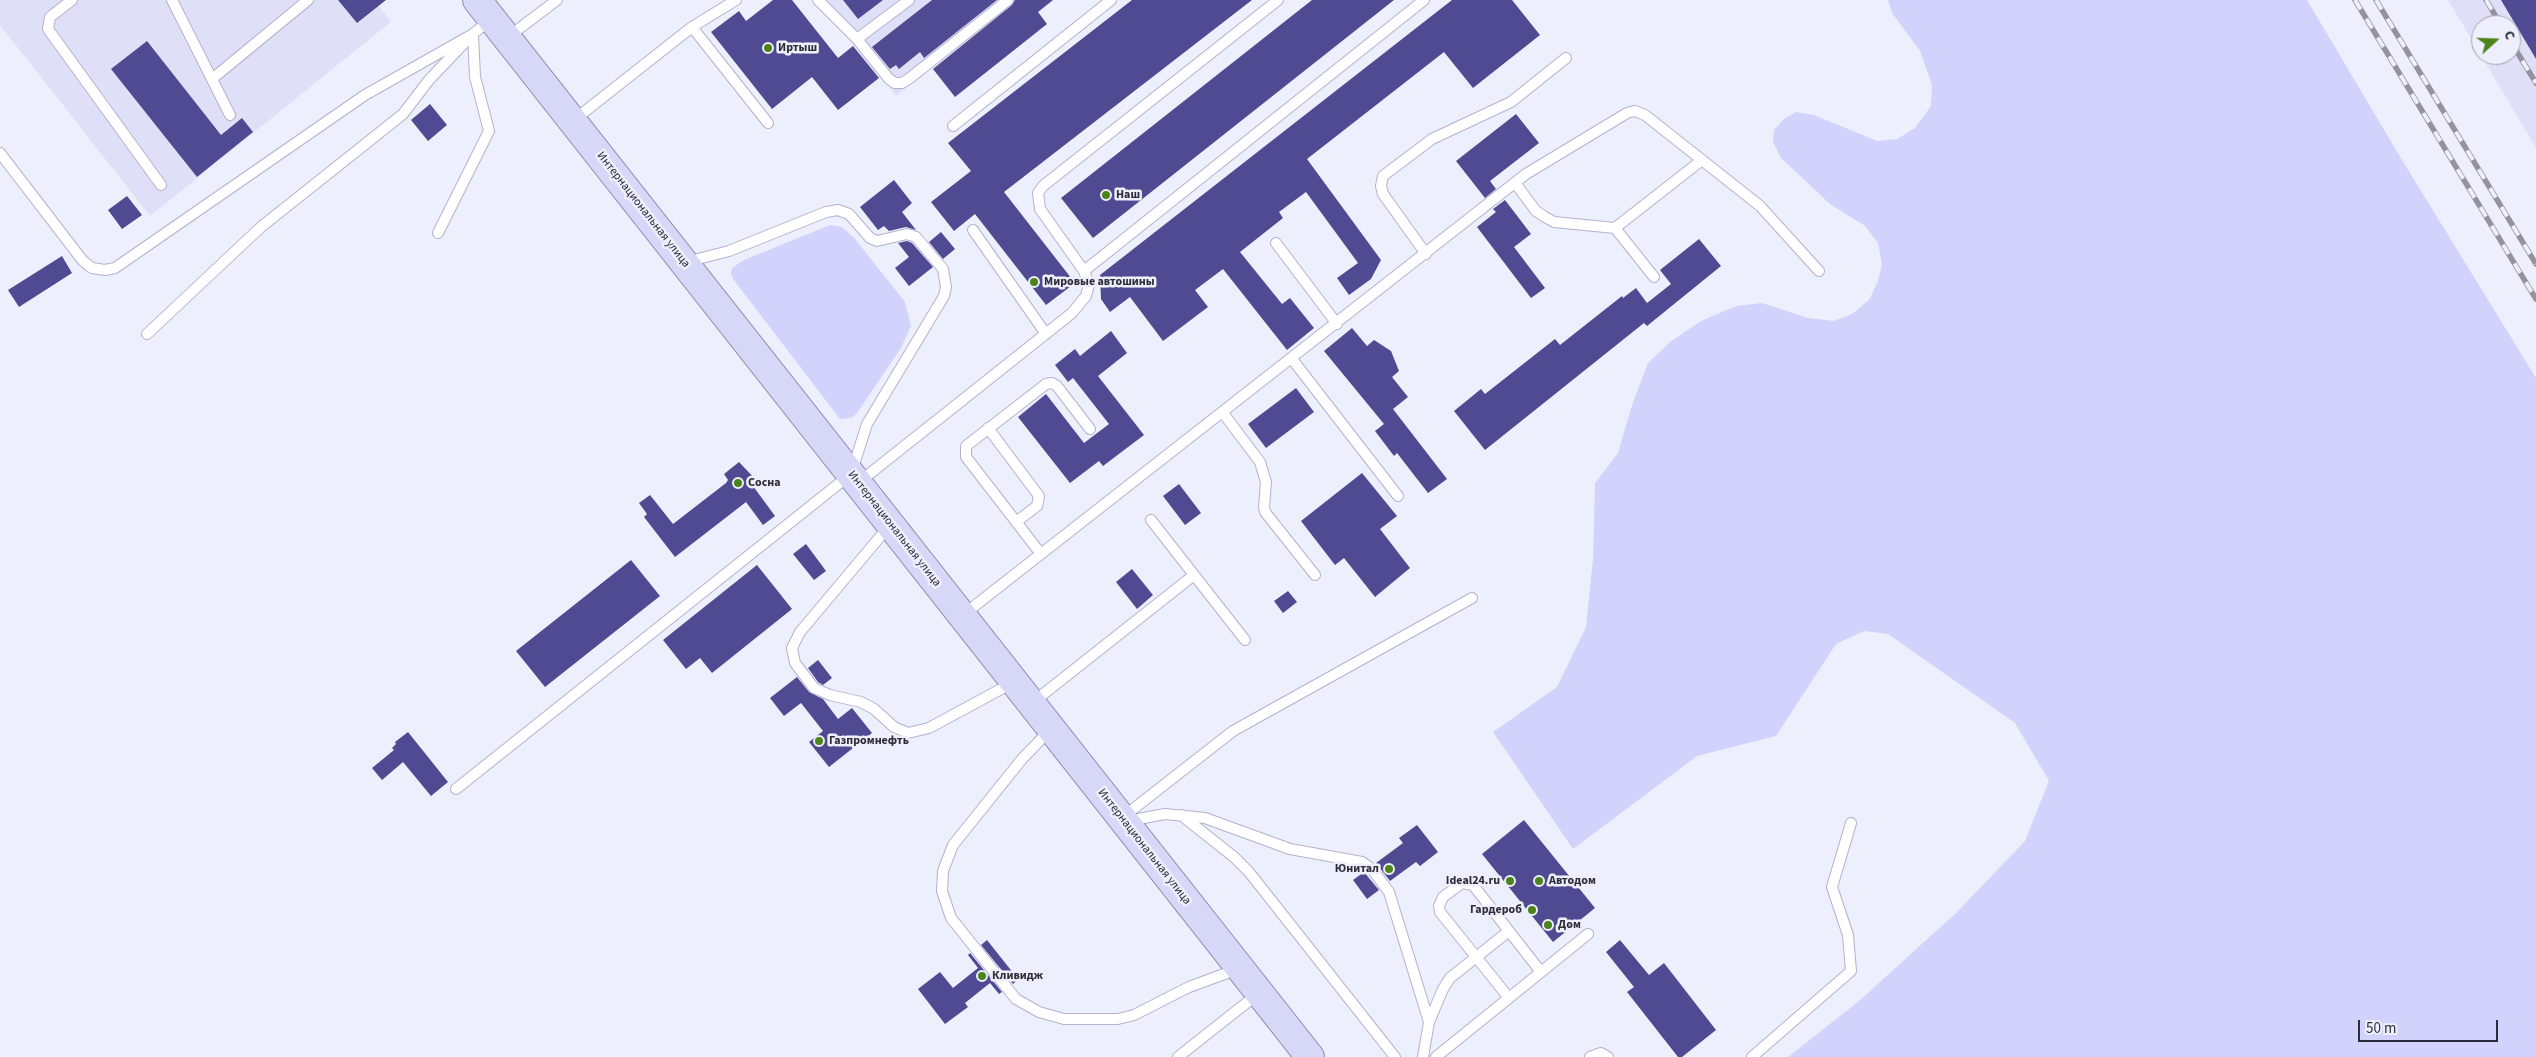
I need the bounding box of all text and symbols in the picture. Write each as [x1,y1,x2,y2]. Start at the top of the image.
north arrow [2471,15,2521,65]
text: С [2498,28,2520,42]
place label: Иртыш [778,41,817,55]
marker: Иртыш [762,42,774,54]
street label: Интернациональная улица [593,149,693,271]
place label: Наш [1116,188,1140,202]
marker: Наш [1100,189,1112,201]
place label: Мировые автошины [1044,275,1155,289]
marker: Мировые автошины [1028,276,1040,288]
street label: Интернациональная улица [844,468,944,590]
place label: Сосна [748,476,781,490]
marker: Сосна [732,477,744,489]
place label: Газпромнефть [829,734,909,748]
marker: Газпромнефть [813,735,825,747]
street label: Интернациональная улица [1094,786,1194,908]
place label: Юнитал [1335,862,1379,876]
marker: Юнитал [1383,863,1395,875]
place label: Ideal24.ru [1446,874,1500,888]
place label: Автодом [1549,874,1596,888]
marker: Ideal24.ru [1504,875,1516,887]
marker: Автодом [1533,875,1545,887]
place label: Гардероб [1470,903,1522,917]
marker: Гардероб [1526,904,1538,916]
place label: Дом [1558,918,1581,932]
marker: Дом [1542,919,1554,931]
place label: Кливидж [992,969,1043,983]
marker: Кливидж [976,970,988,982]
scale bar [2361,1010,2501,1042]
text: 50 m [2366,1018,2396,1039]

